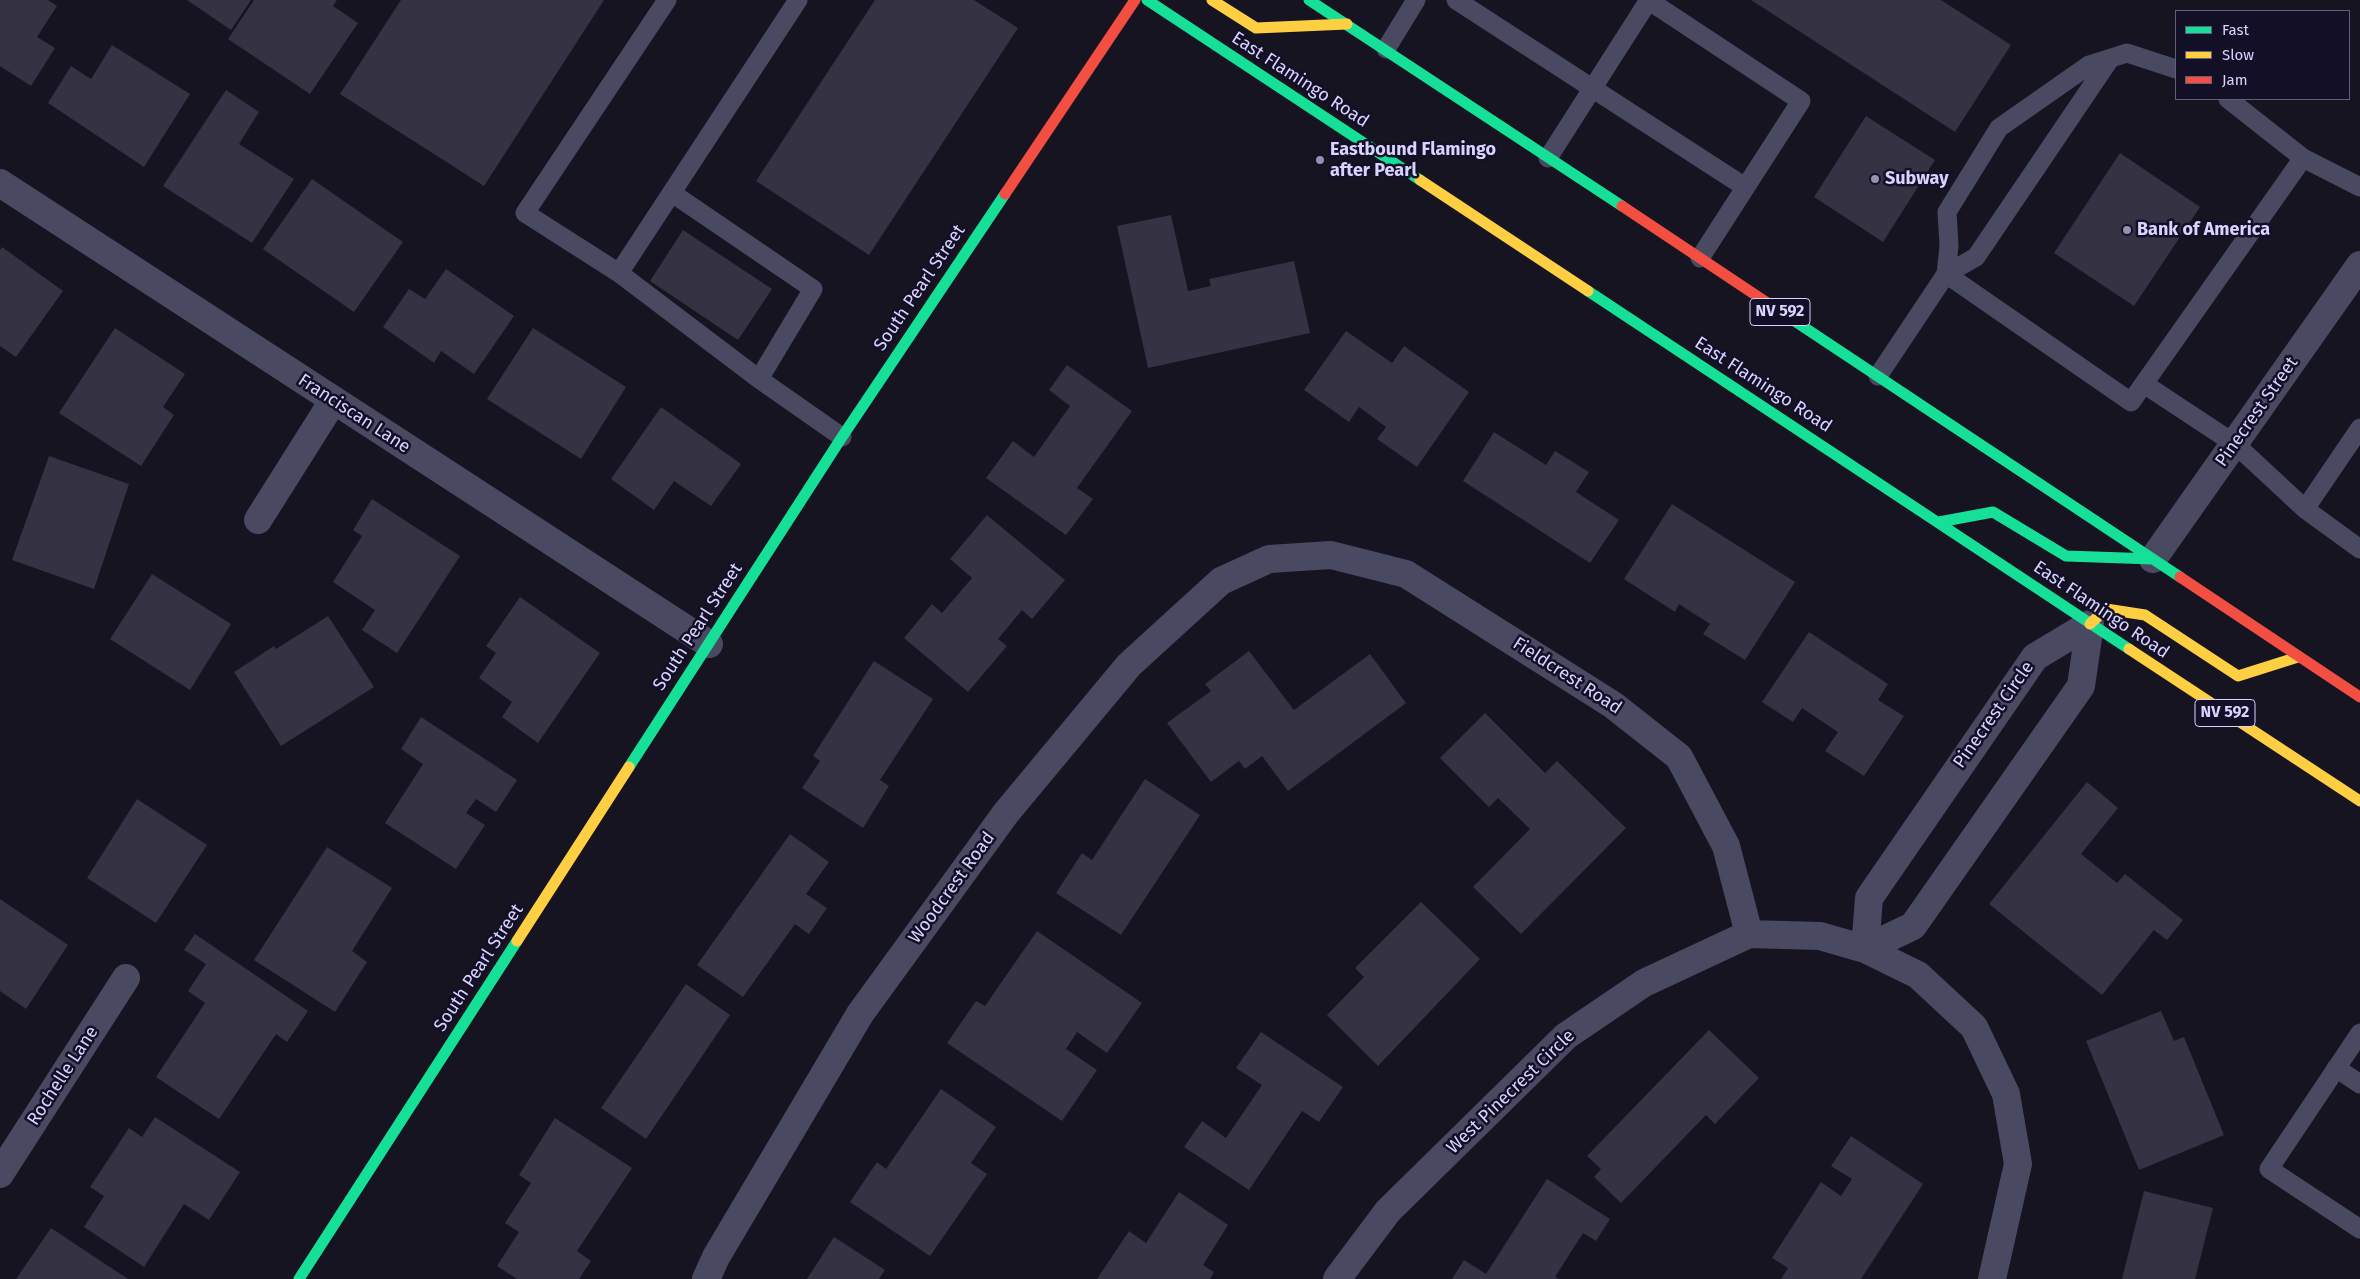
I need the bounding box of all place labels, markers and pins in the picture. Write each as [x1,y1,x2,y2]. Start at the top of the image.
place label: Eastbound Flamingo after Pearl [1330,139,1496,182]
marker: Eastbound Flamingo after Pearl [1314,154,1326,166]
place label: Subway [1885,168,1948,190]
marker: Subway [1869,173,1881,185]
place label: Bank of America [2137,219,2270,241]
marker: Bank of America [2121,224,2133,236]

